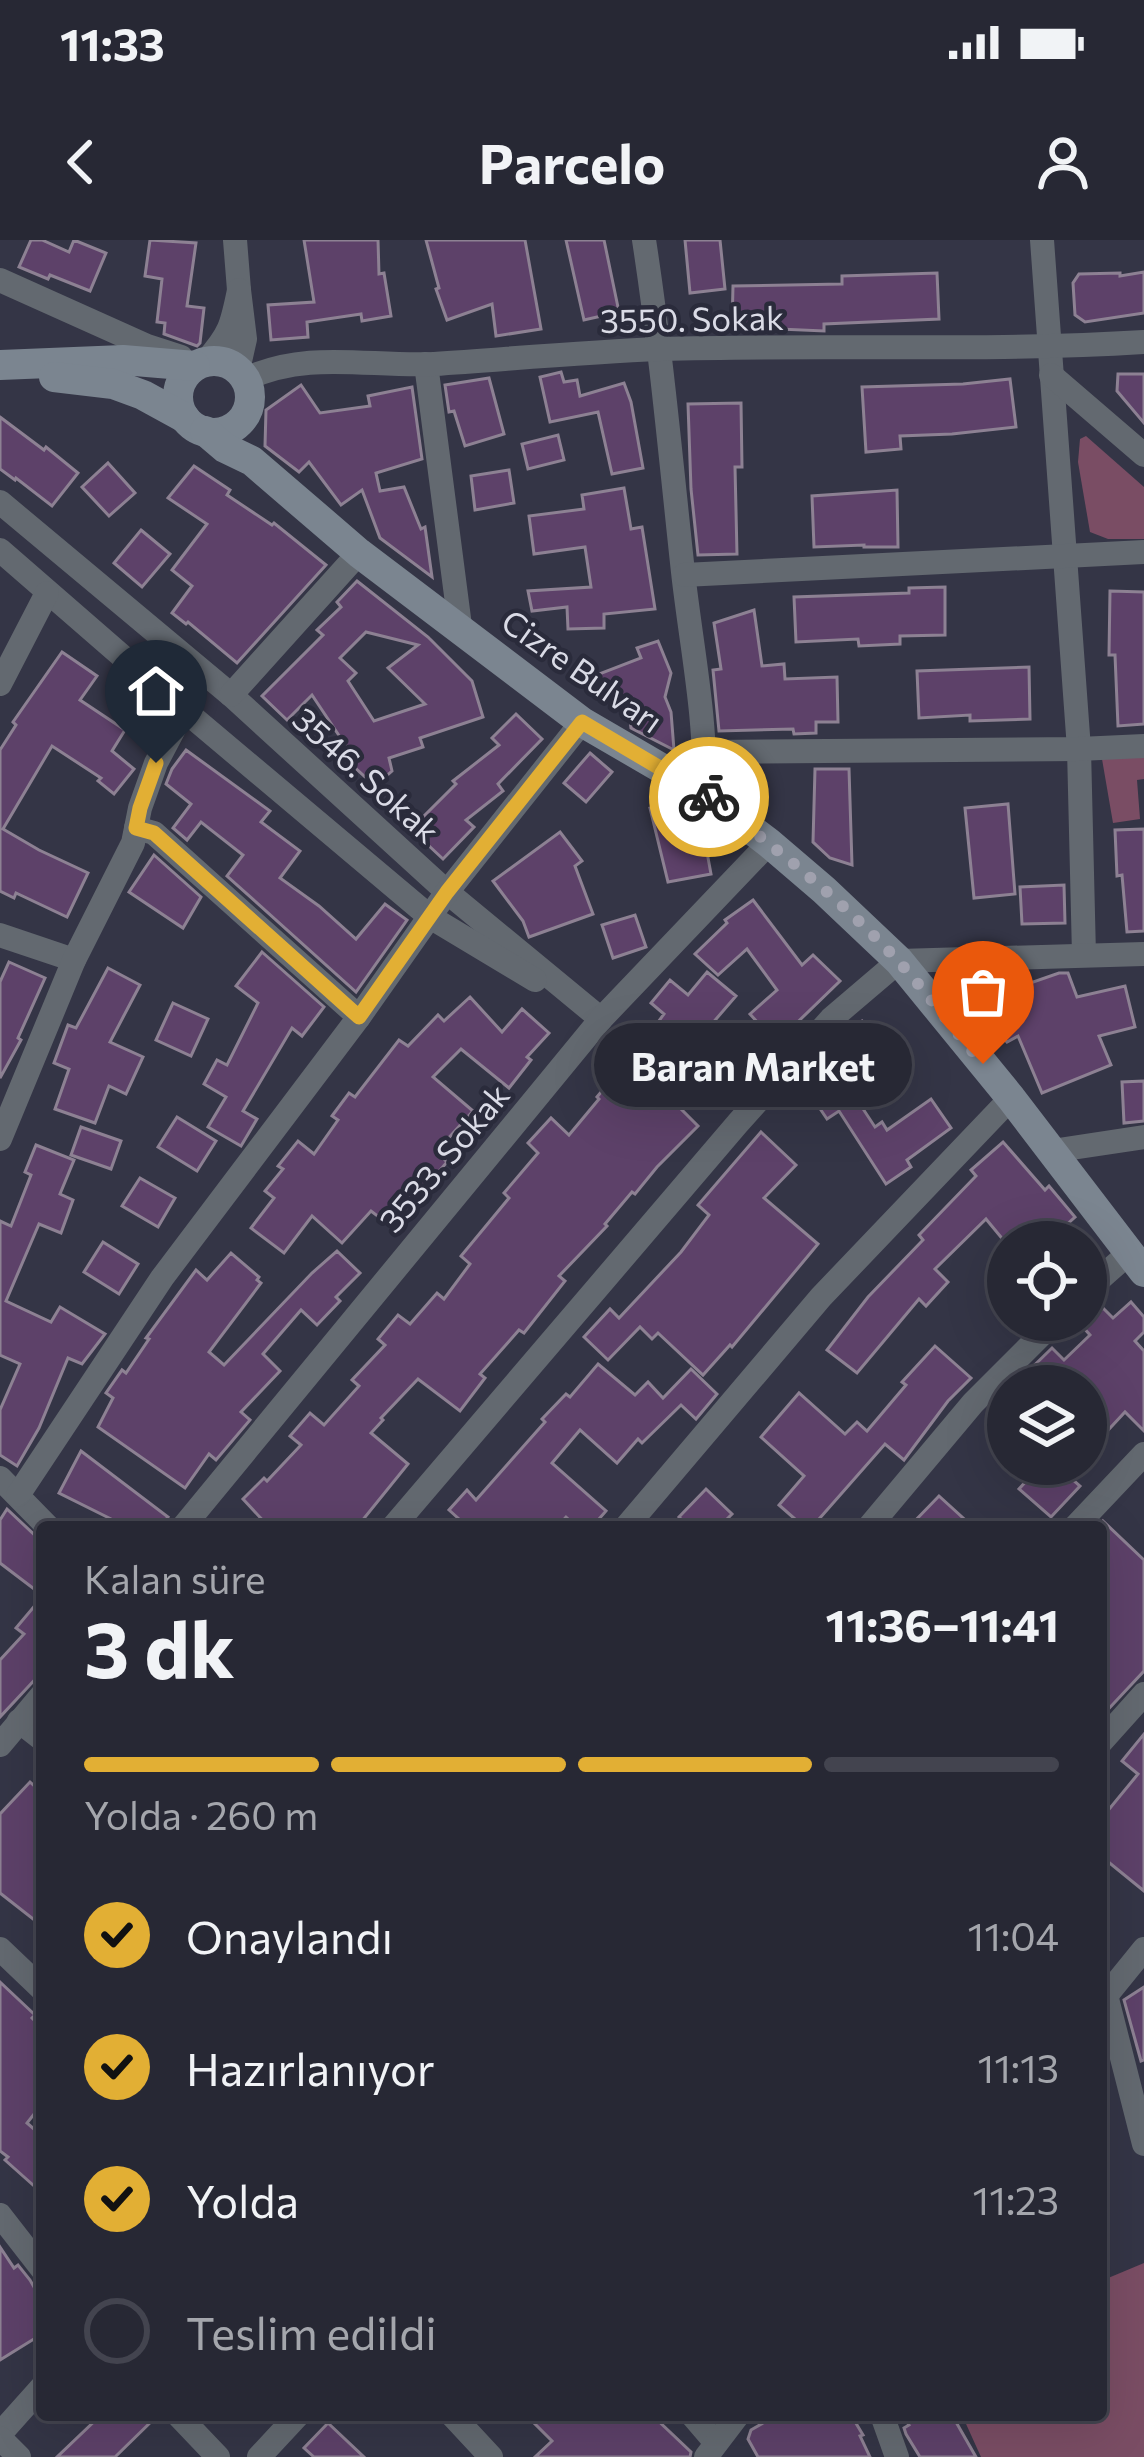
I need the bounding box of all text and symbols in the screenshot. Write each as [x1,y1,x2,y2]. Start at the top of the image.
text: 11:33 [60,15,165,70]
icon: back [48,129,114,195]
text: Parcelo [479,129,665,195]
icon: person [1030,129,1096,195]
street label: 3550. Sokak [600,296,784,340]
street label: Cizre Bulvarı [494,599,672,741]
pin [105,640,207,763]
icon: home [123,658,189,724]
street label: 3546. Sokak [285,697,449,851]
courier [649,737,769,857]
icon: bike [676,764,742,830]
pin [932,941,1034,1064]
icon: bag [950,959,1016,1025]
callout: Baran Market [593,1022,911,1106]
text: Baran Market [631,1041,875,1089]
street label: 3533. Sokak [369,1074,517,1240]
map controls [987,1221,1107,1485]
button: locate [987,1221,1107,1341]
button: layers [987,1365,1107,1485]
text: Kalan süre [84,1554,266,1602]
text: 11:36–11:41 [826,1596,1059,1651]
text: 3 dk [84,1599,235,1694]
text: Yolda · 260 m [84,1790,318,1838]
icon: check [84,1902,150,1968]
text: Onaylandı [186,1908,393,1963]
text: 11:04 [968,1911,1059,1959]
icon: check [84,2034,150,2100]
text: Hazırlanıyor [186,2040,435,2095]
text: 11:13 [978,2043,1059,2091]
icon: check [84,2166,150,2232]
text: Yolda [186,2172,299,2227]
text: 11:23 [973,2175,1059,2223]
text: Teslim edildi [186,2304,437,2359]

